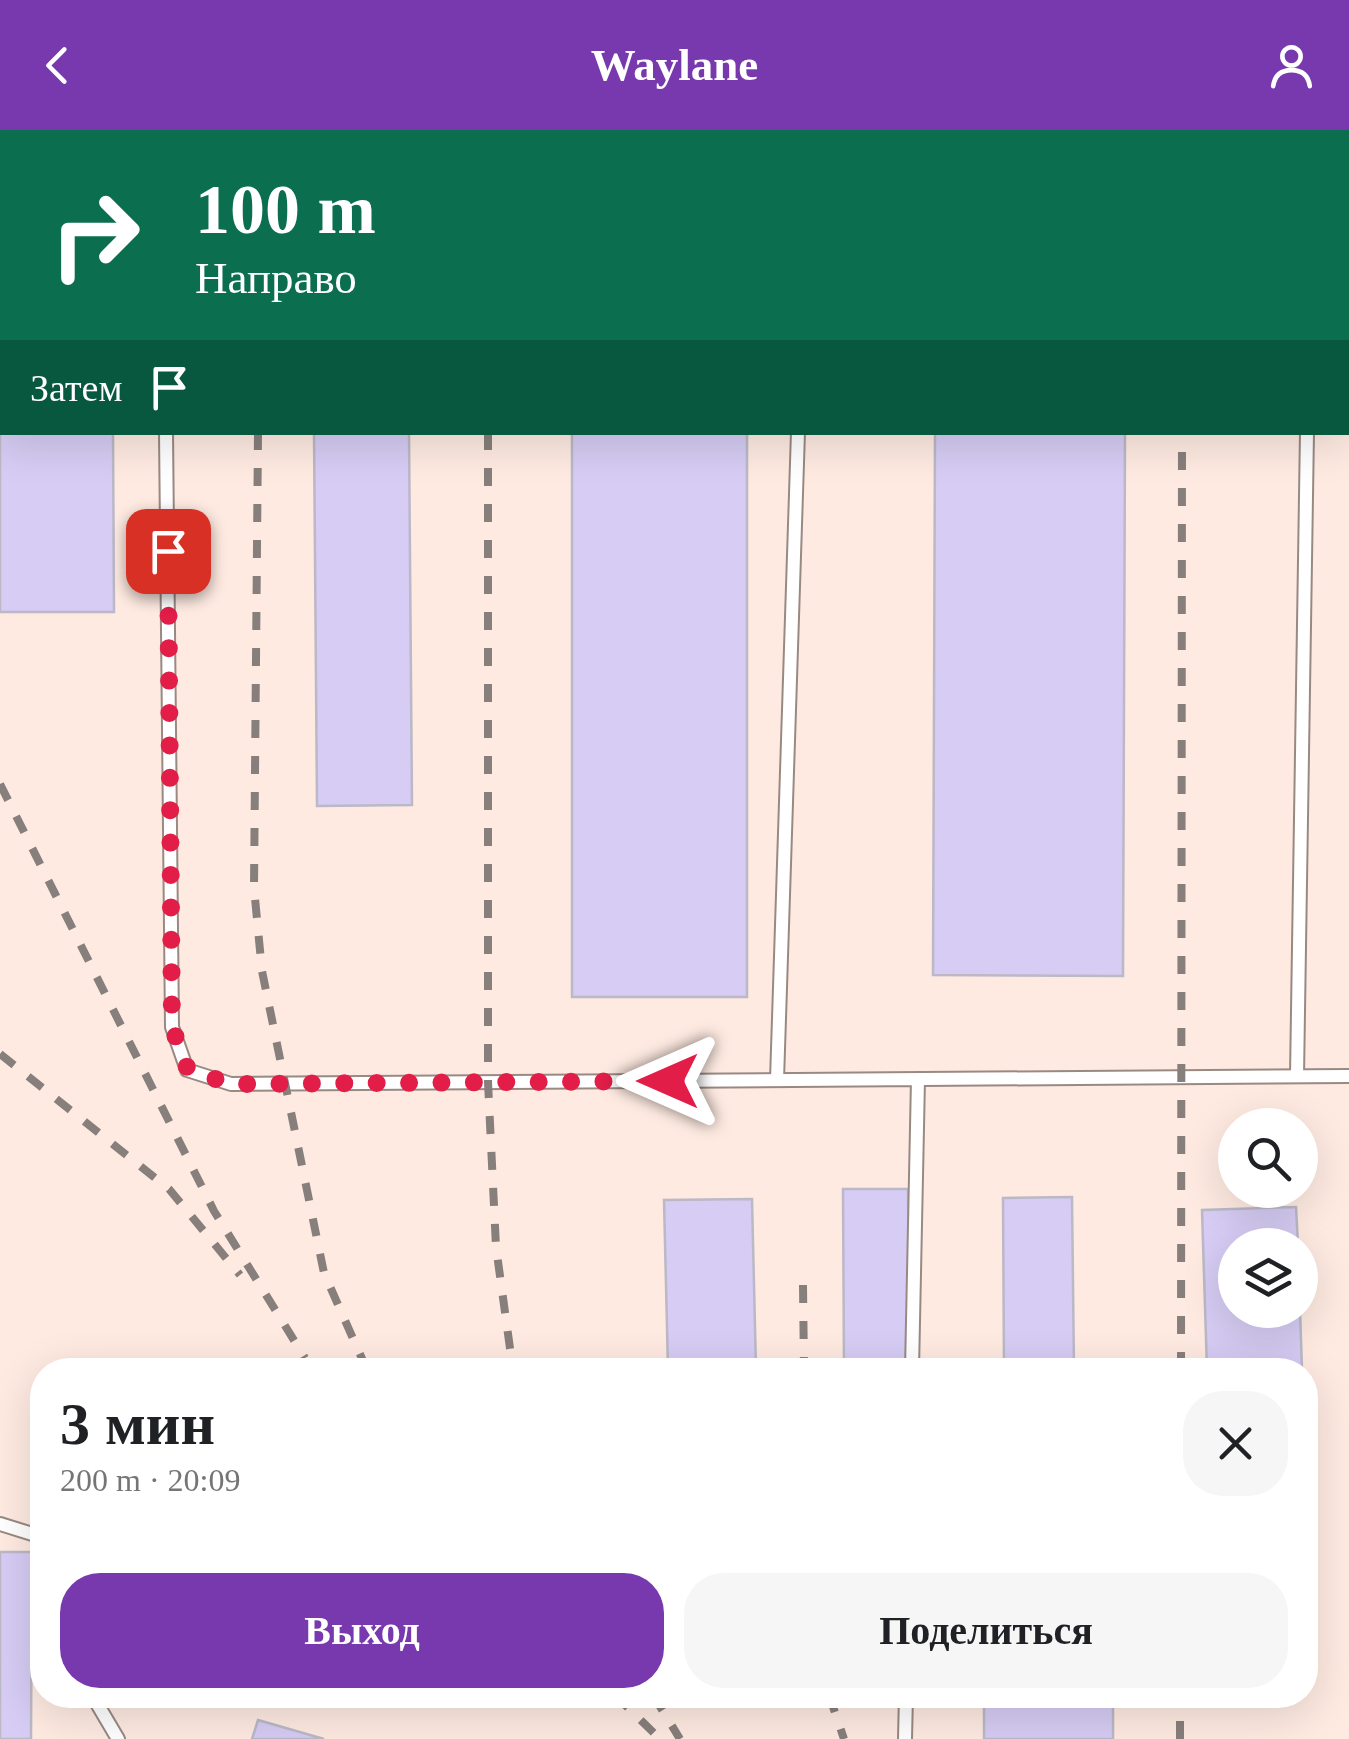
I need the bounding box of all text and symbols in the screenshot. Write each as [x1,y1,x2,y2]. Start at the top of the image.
icon: back [30,38,85,93]
icon: person [1264,38,1319,93]
text: Waylane [591,40,758,90]
icon: right [30,170,160,300]
text: 100 m [195,171,376,248]
text: Направо [195,253,357,303]
icon: arrive [142,360,197,415]
text: Затем [30,367,122,409]
pin [126,509,211,594]
icon: arrive [141,524,196,579]
position arrow [616,1029,720,1133]
map controls [1218,1108,1318,1328]
button: search [1218,1108,1318,1208]
button: layers [1218,1228,1318,1328]
text: 3 мин [60,1391,215,1457]
button: close [1183,1391,1288,1496]
text: 200 m · 20:09 [60,1462,240,1498]
button: Выход [60,1573,664,1688]
button: Поделиться [684,1573,1288,1688]

